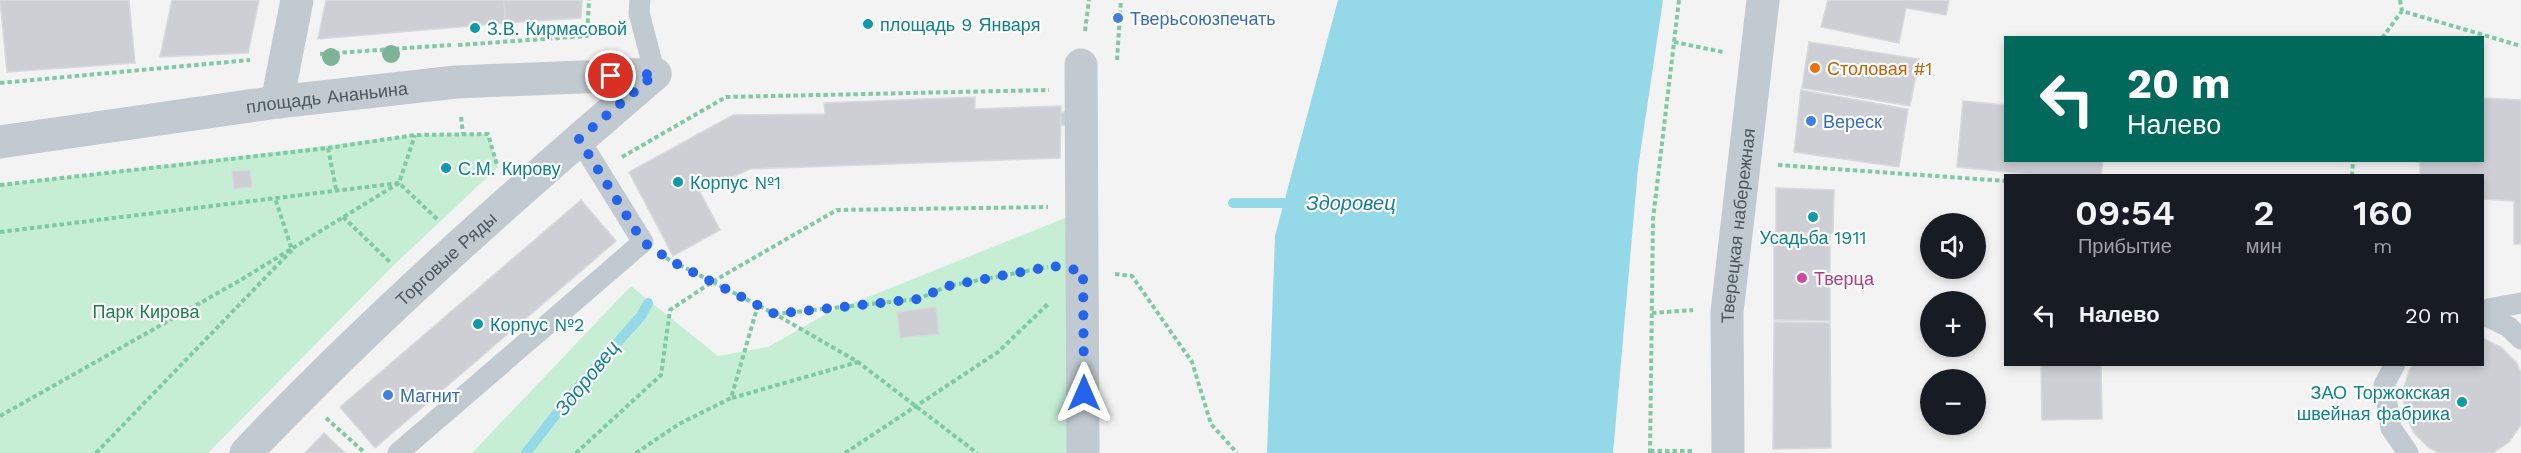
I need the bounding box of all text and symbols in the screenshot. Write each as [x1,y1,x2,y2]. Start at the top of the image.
place label: Тверьсоюзпечать [1130,8,1276,29]
marker: Тверьсоюзпечать [1111,11,1125,25]
place label: площадь 9 Января [880,14,1040,35]
marker: площадь 9 Января [861,17,875,31]
place label: З.В. Кирмасовой [487,18,627,39]
marker: З.В. Кирмасовой [468,21,482,35]
pin [585,50,636,101]
place label: Столовая #1 [1827,58,1932,79]
icon: arrive [594,59,627,92]
text: 20 m [2127,59,2231,108]
icon: left [2028,60,2106,138]
marker: Столовая #1 [1808,61,1822,75]
street label: площадь Ананьина [245,77,410,117]
text: Налево [2127,109,2221,141]
place label: Вереск [1823,111,1882,132]
marker: Вереск [1804,114,1818,128]
street label: Тверецкая набережная [1716,127,1759,323]
place label: С.М. Кирову [458,158,560,179]
marker: С.М. Кирову [439,161,453,175]
place label: Корпус №1 [690,172,781,193]
marker: Корпус №1 [671,175,685,189]
water label: Здоровец [1306,191,1396,215]
text: 09:54 [2075,192,2175,234]
text: 2 [2253,192,2274,234]
text: 160 [2353,192,2413,234]
street label: Торговые Ряды [391,207,501,310]
marker: Усадьба 1911 [1806,210,1820,224]
map controls [1920,213,1986,435]
button: sound [1920,213,1986,279]
place label: Усадьба 1911 [1760,227,1866,248]
text: Прибытие [2078,234,2172,258]
text: мин [2246,234,2282,258]
text: m [2373,234,2392,258]
place label: Тверца [1814,268,1875,289]
marker: Тверца [1795,271,1809,285]
button: + [1920,291,1986,357]
icon: left [2028,299,2061,332]
park label: Парк Кирова [93,301,200,322]
text: Налево [2079,302,2160,327]
text: 20 m [2405,303,2460,328]
place label: Корпус №2 [490,314,584,335]
marker: Корпус №2 [471,317,485,331]
water label: Здоровец [550,336,624,420]
position arrow [1052,361,1116,425]
button: − [1920,369,1986,435]
place label: ЗАО Торжокская швейная фабрика [2297,382,2451,424]
place label: Магнит [400,385,460,406]
marker: Магнит [381,388,395,402]
marker: ЗАО Торжокская швейная фабрика [2455,395,2469,409]

